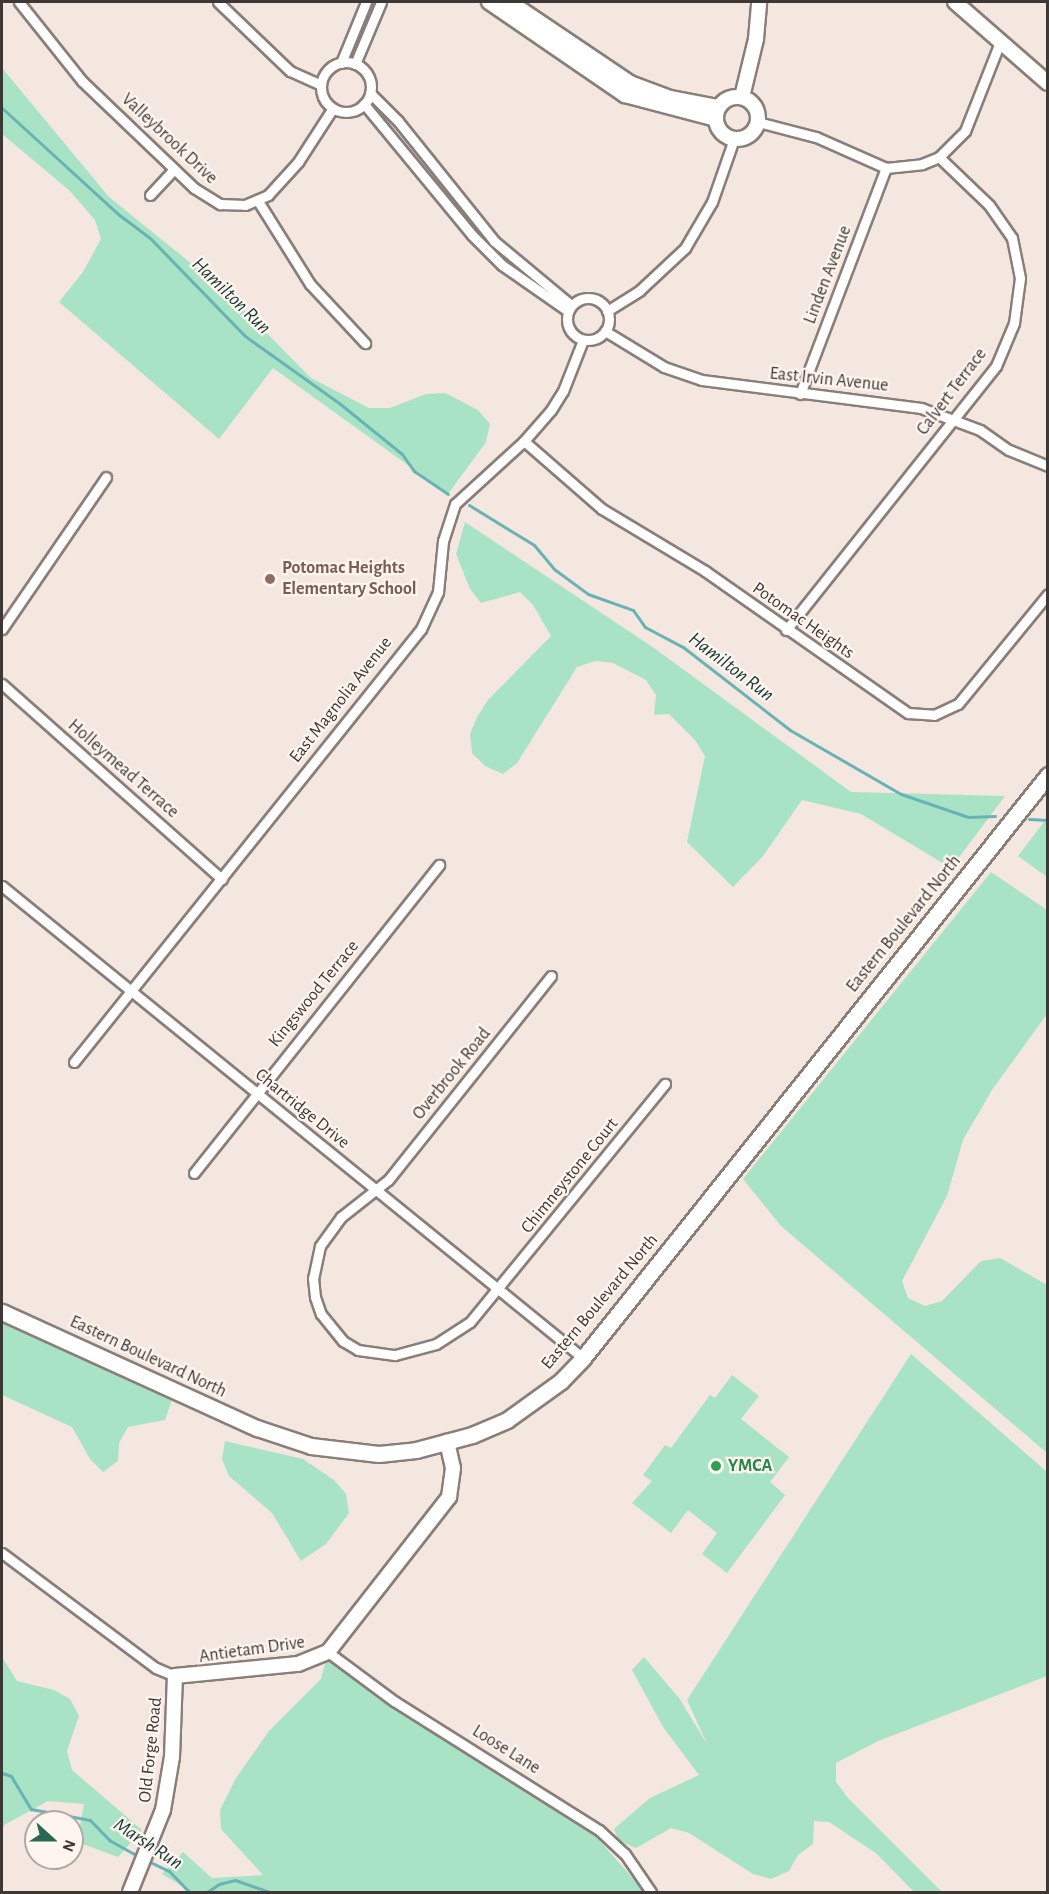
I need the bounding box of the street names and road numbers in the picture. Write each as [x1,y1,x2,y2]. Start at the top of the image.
street label: Valleybrook Drive [116,89,222,189]
street label: Linden Avenue [799,223,857,327]
street label: Calvert Terrace [912,344,992,440]
street label: East Irvin Avenue [769,363,889,397]
street label: Potomac Heights [748,578,858,664]
street label: East Magnolia Avenue [285,633,397,767]
street label: Holleymead Terrace [63,715,183,823]
street label: Eastern Boulevard North [842,851,966,997]
street label: Kingswood Terrace [264,936,364,1052]
street label: Overbrook Road [408,1024,496,1124]
street label: Chartridge Drive [250,1064,354,1154]
street label: Chimneystone Court [517,1114,623,1238]
street label: Eastern Boulevard North [537,1230,663,1374]
street label: Eastern Boulevard North [66,1311,230,1403]
street label: Antietam Drive [198,1632,306,1668]
street label: Old Forge Road [135,1696,167,1804]
street label: Loose Lane [468,1721,544,1779]

